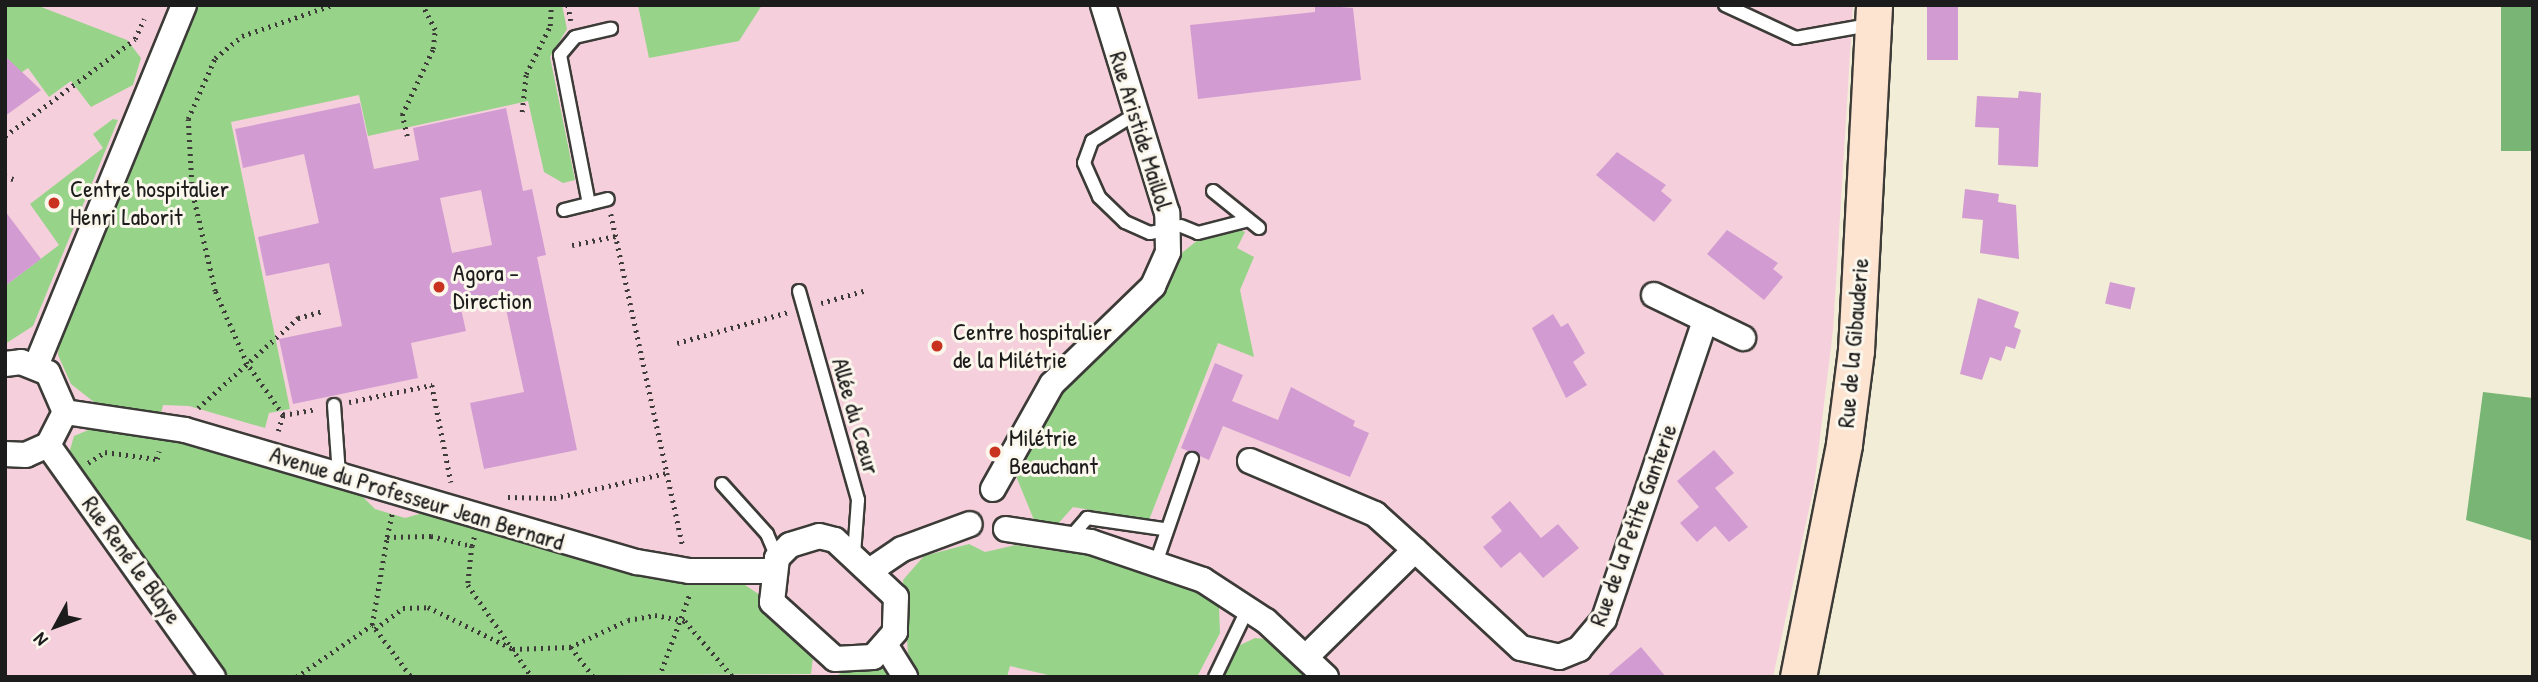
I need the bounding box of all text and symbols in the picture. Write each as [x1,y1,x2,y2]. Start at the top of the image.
street label: Rue Aristide Maillol [1103,48,1179,214]
place label: Centre hospitalier Henri Laborit [70,175,229,231]
marker: Centre hospitalier Henri Laborit [44,193,64,213]
street label: Rue de la Gibauderie [1831,257,1875,429]
place label: Agora - Direction [453,259,532,315]
marker: Agora - Direction [431,279,447,295]
place label: Centre hospitalier de la Milétrie [953,318,1112,374]
marker: Centre hospitalier de la Milétrie [927,336,947,356]
street label: Allée du Cœur [826,355,886,477]
street label: Rue de la Petite Ganterie [1583,420,1683,630]
place label: Milétrie Beauchant [1009,424,1098,480]
street label: Avenue du Professeur Jean Bernard [267,440,567,556]
marker: Milétrie Beauchant [987,444,1003,460]
street label: Rue René le Blaye [76,490,188,630]
north arrow [21,591,91,661]
text: N [27,627,53,652]

